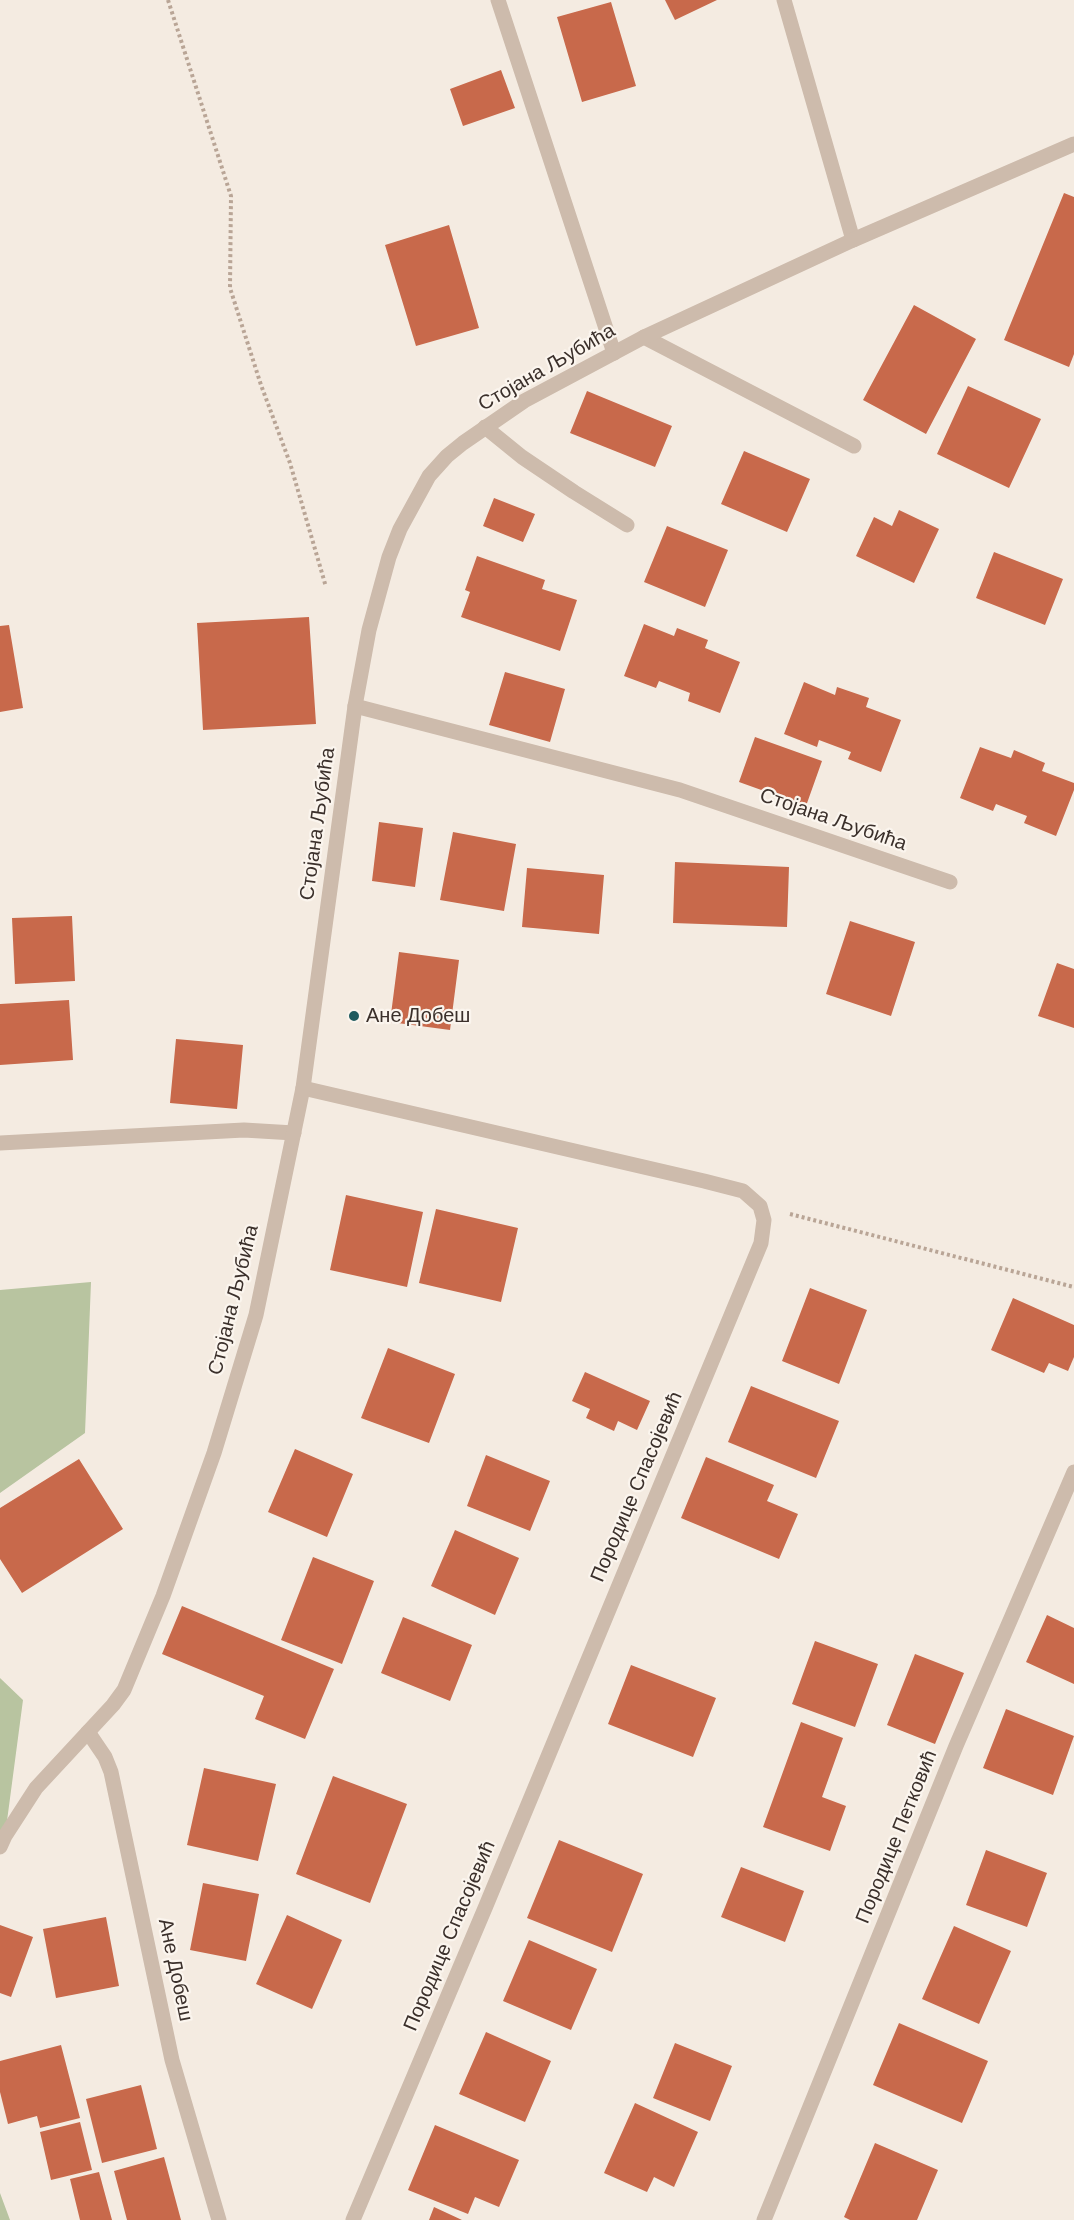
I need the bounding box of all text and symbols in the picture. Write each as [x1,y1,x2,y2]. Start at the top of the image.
street label: Стојана Љубића [474,319,620,417]
street label: Стојана Љубића [295,746,341,902]
street label: Стојана Љубића [756,784,910,856]
place label: Ане Добеш [366,1004,470,1028]
marker: Ане Добеш [347,1009,361,1023]
street label: Стојана Љубића [204,1222,264,1378]
street label: Породице Спасојевић [586,1388,688,1586]
street label: Породице Петковић [851,1747,943,1927]
street label: Породице Спасојевић [399,1837,501,2035]
street label: Ане Добеш [152,1916,198,2024]

